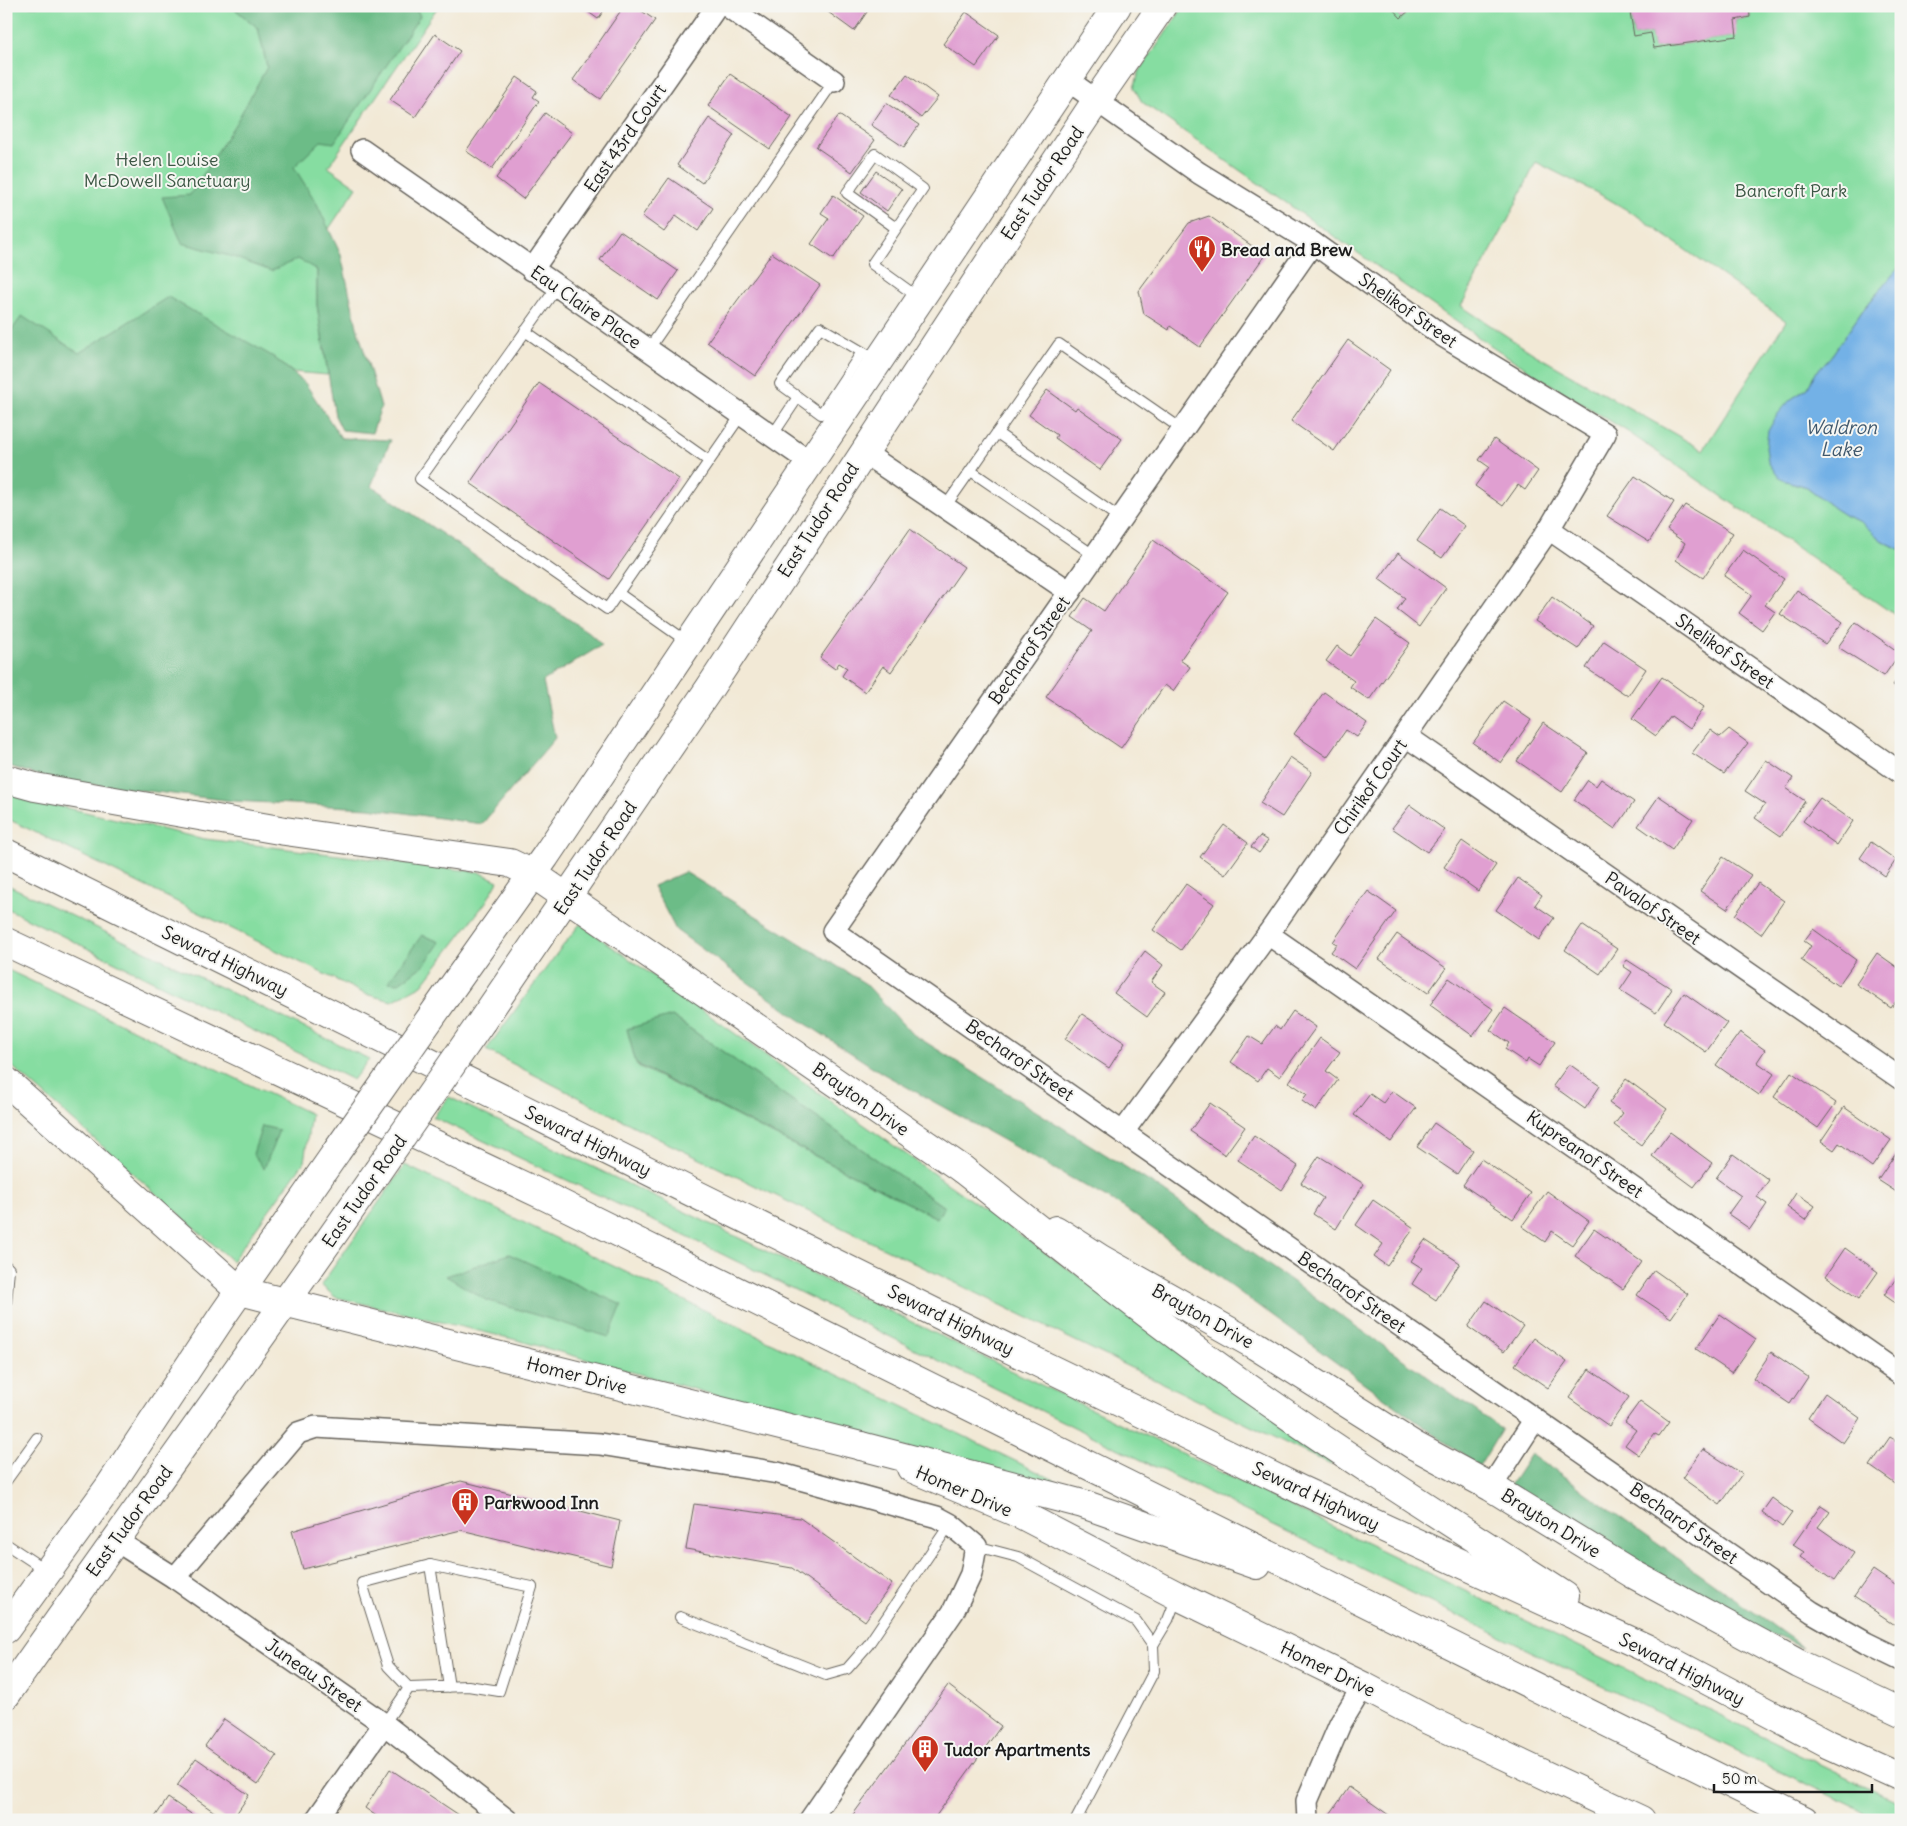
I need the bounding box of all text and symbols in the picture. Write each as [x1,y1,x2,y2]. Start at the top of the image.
street label: East 43rd Court [579,79,671,197]
street label: East Tudor Road [995,121,1089,244]
park label: Helen Louise McDowell Sanctuary [84,148,250,192]
park label: Bancroft Park [1735,179,1847,202]
restaurant icon: Bread and Brew [1187,234,1217,273]
place label: Bread and Brew [1221,238,1353,261]
street label: Eau Claire Place [526,260,646,354]
street label: Shelikof Street [1354,267,1462,353]
water label: Waldron Lake [1805,415,1878,461]
street label: East Tudor Road [772,458,864,582]
street label: Becharof Street [983,591,1075,709]
street label: Shelikof Street [1671,608,1779,694]
street label: Chirikof Court [1328,734,1412,840]
street label: East Tudor Road [548,796,642,919]
street label: Pavalof Street [1601,867,1705,949]
street label: Seward Highway [158,920,292,1002]
street label: Becharof Street [961,1014,1079,1106]
street label: Brayton Drive [808,1057,914,1141]
street label: Seward Highway [521,1100,655,1182]
street label: Kupreanof Street [1522,1105,1648,1203]
street label: East Tudor Road [317,1130,412,1252]
street label: Becharof Street [1293,1246,1411,1338]
street label: Seward Highway [884,1279,1018,1361]
street label: Brayton Drive [1148,1279,1258,1353]
street label: Homer Drive [524,1351,630,1399]
street label: Seward Highway [1249,1456,1383,1536]
street label: East Tudor Road [81,1460,177,1581]
street label: Homer Drive [912,1460,1016,1522]
street label: Becharof Street [1625,1477,1743,1569]
street label: Brayton Drive [1497,1483,1605,1563]
building icon: Parkwood Inn [450,1487,480,1526]
place label: Parkwood Inn [484,1491,600,1514]
street label: Seward Highway [1615,1627,1749,1711]
street label: Juneau Street [261,1633,367,1717]
street label: Homer Drive [1277,1636,1379,1702]
building icon: Tudor Apartments [910,1734,940,1773]
place label: Tudor Apartments [944,1738,1090,1761]
scale bar [1714,1761,1872,1793]
text: 50 m [1722,1769,1757,1788]

